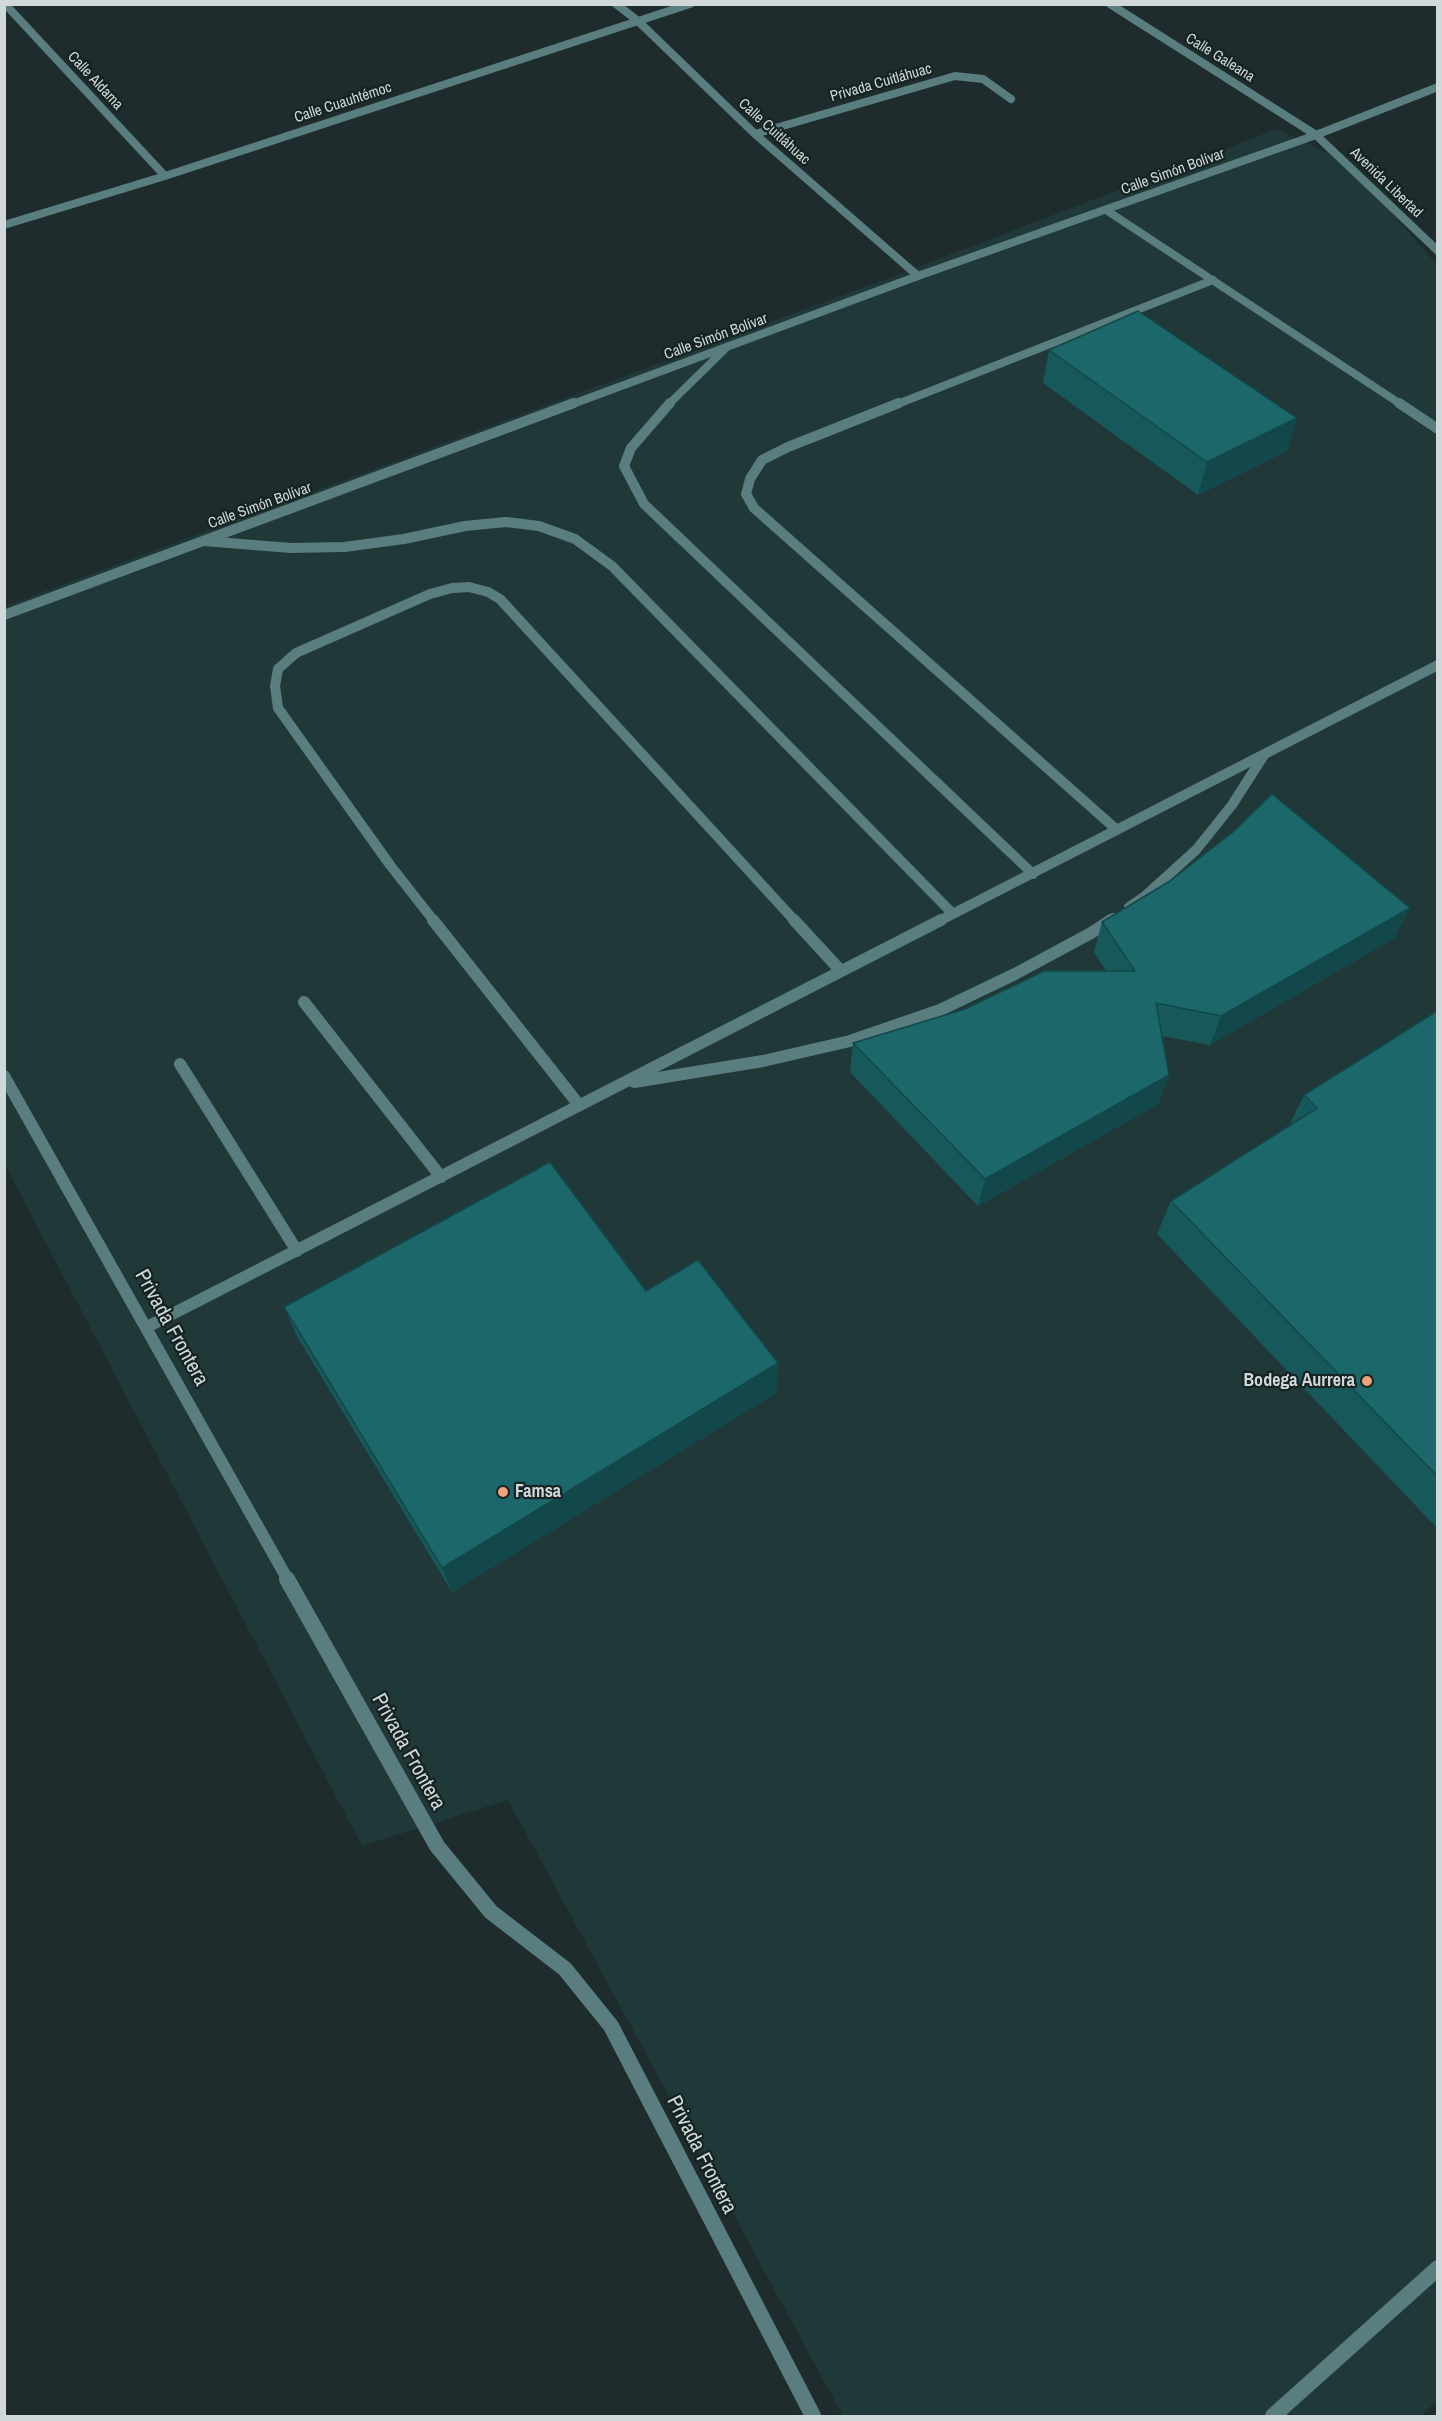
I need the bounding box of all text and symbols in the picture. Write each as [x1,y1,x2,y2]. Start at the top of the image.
street label: Calle Galeana [1182,30,1258,86]
street label: Calle Aldama [63,48,127,114]
street label: Privada Cuitláhuac [828,60,934,106]
street label: Calle Cuauhtémoc [292,79,394,127]
street label: Calle Cuitláhuac [734,95,814,169]
street label: Avenida Libertad [1346,144,1426,222]
street label: Calle Simón Bolívar [1119,145,1227,199]
street label: Calle Simón Bolívar [662,310,770,364]
street label: Calle Simón Bolívar [206,479,314,533]
street label: Privada Frontera [129,1265,213,1391]
place label: Bodega Aurrera [1243,1370,1355,1392]
marker: Bodega Aurrera [1360,1374,1374,1388]
place label: Famsa [515,1481,561,1503]
marker: Famsa [496,1485,510,1499]
street label: Privada Frontera [366,1689,450,1815]
street label: Privada Frontera [660,2092,742,2218]

